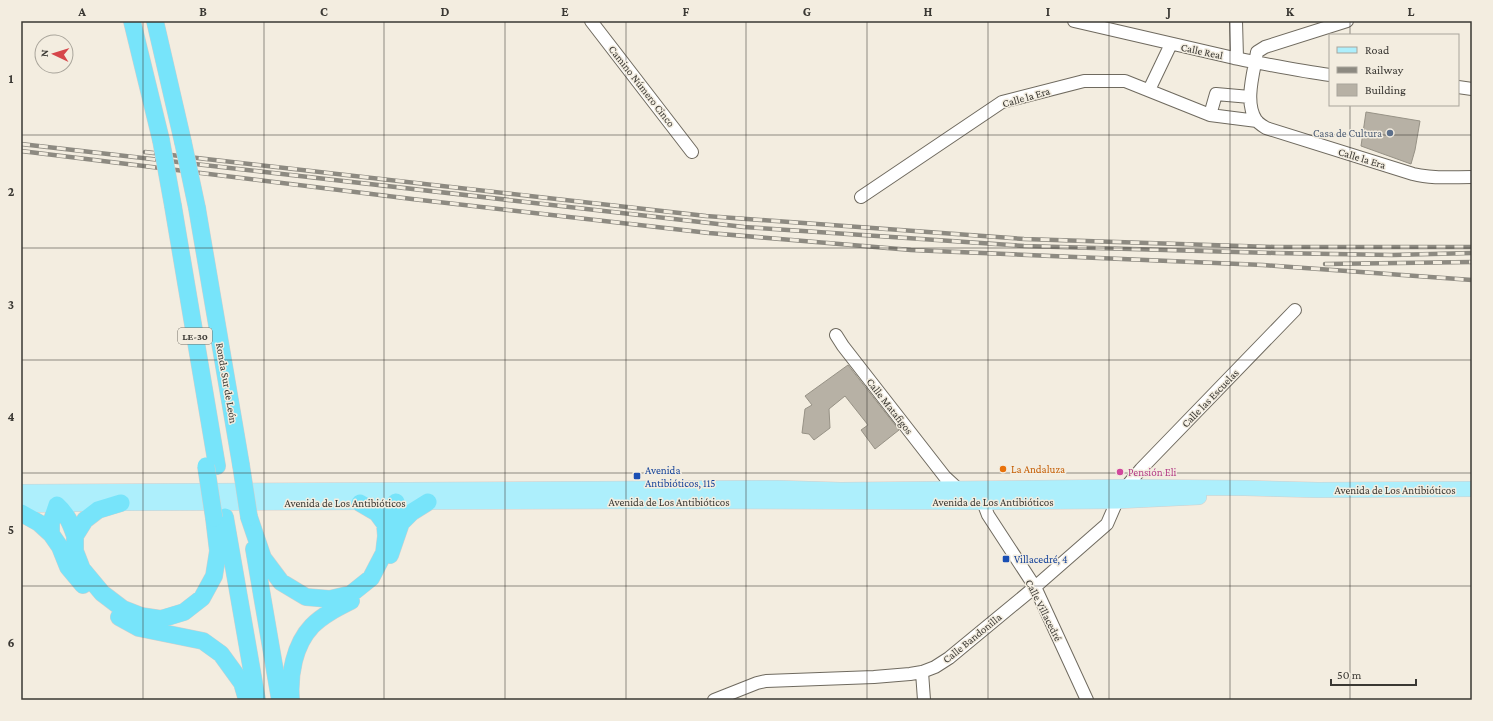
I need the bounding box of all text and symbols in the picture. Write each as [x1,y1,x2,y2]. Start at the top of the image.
text: A [77,4,86,19]
text: B [199,4,207,19]
text: C [320,4,328,19]
text: D [441,4,450,19]
text: E [561,4,569,19]
text: F [683,4,690,19]
text: G [803,4,811,19]
text: H [924,4,933,19]
text: I [1046,4,1050,19]
text: J [1165,4,1171,19]
text: K [1286,4,1295,19]
text: L [1408,4,1415,19]
north arrow [34,34,74,74]
legend [1329,34,1459,106]
street label: Calle Real [1180,41,1224,61]
street label: Camino Número Cinco [607,43,678,129]
text: Road [1365,43,1390,57]
text: N [38,49,50,57]
text: Railway [1365,63,1404,77]
text: 1 [9,71,14,86]
text: Building [1365,83,1406,97]
street label: Calle la Era [1001,84,1051,110]
place label: Casa de Cultura [1313,127,1382,139]
marker: Casa de Cultura [1385,128,1395,138]
street label: Calle la Era [1337,145,1387,171]
text: 2 [8,184,15,199]
text: 3 [8,297,14,312]
road number: LE-30 [178,328,212,344]
street label: Ronda Sur de León [214,342,240,424]
street label: Calle las Escuelas [1179,366,1241,430]
street label: Calle Matafigos [864,376,916,437]
text: 4 [7,409,15,424]
place label: La Andaluza [1011,463,1065,475]
place label: Avenida Antibióticos, 115 [645,464,716,490]
marker: La Andaluza [998,464,1008,474]
place label: Pensión Eli [1128,466,1177,478]
marker: Pensión Eli [1115,467,1125,477]
marker: Avenida Antibióticos, 115 [632,471,642,481]
street label: Avenida de Los Antibióticos [1334,484,1456,496]
street label: Avenida de Los Antibióticos [608,496,730,508]
street label: Avenida de Los Antibióticos [932,496,1054,508]
street label: Avenida de Los Antibióticos [284,497,406,509]
text: 5 [8,522,14,537]
place label: Villacedré, 4 [1014,553,1068,566]
marker: Villacedré, 4 [1001,554,1011,564]
street label: Calle Villacedré [1023,577,1065,643]
street label: Calle Bandonilla [940,611,1004,665]
text: 6 [7,635,15,650]
scale bar [1331,661,1416,687]
text: 50 m [1337,668,1362,682]

